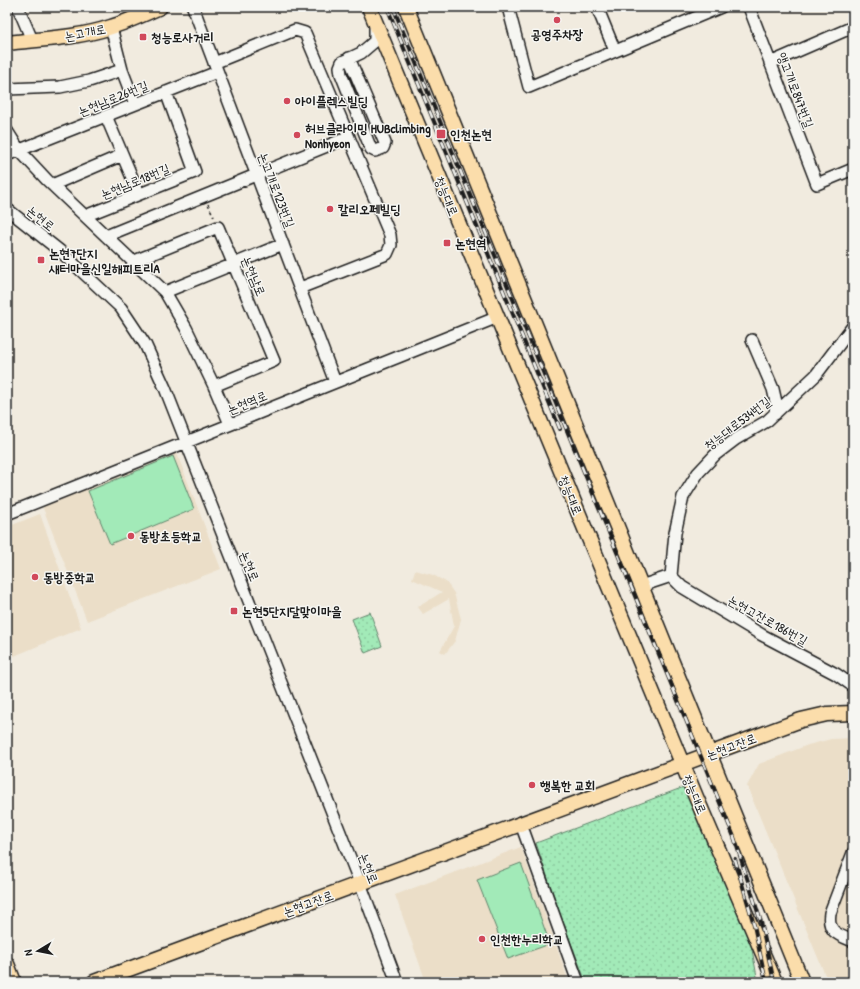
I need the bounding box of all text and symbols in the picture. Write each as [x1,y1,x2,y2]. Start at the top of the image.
marker: 공영주차장 [552,15,562,25]
street label: 논고개로 [63,19,107,45]
place label: 공영주차장 [531,25,584,43]
place label: 청능로사거리 [151,28,214,46]
marker: 청능로사거리 [138,32,148,42]
street label: 앵고개로847번길 [773,50,819,130]
street label: 논현남로26번길 [75,76,151,120]
place label: 아이플렉스빌딩 [295,92,368,110]
marker: 아이플렉스빌딩 [282,96,292,106]
place label: 허브클라이밍 HUBclimbing Nonhyeon [305,119,431,153]
place label: 인천논현 [450,125,492,143]
marker: 인천논현 [435,128,447,140]
marker: 허브클라이밍 HUBclimbing Nonhyeon [292,130,302,140]
street label: 논고개로123번길 [254,150,300,230]
street label: 논현남로18번길 [98,159,172,203]
street label: 청능대로 [431,173,463,219]
place label: 칼리오페빌딩 [338,200,401,218]
street label: 논현로 [23,201,59,235]
marker: 칼리오페빌딩 [325,204,335,214]
place label: 논현역 [455,234,486,252]
marker: 논현역 [442,238,452,248]
place label: 논현7단지 새터마을신일해피트리A [48,244,161,277]
street label: 논현남로 [238,253,270,299]
marker: 논현7단지 새터마을신일해피트리A [36,255,46,265]
street label: 논현역로 [224,386,270,418]
street label: 청능대로534번길 [700,392,774,454]
street label: 청능대로 [555,472,587,518]
place label: 동방초등학교 [139,527,202,545]
marker: 동방초등학교 [126,531,136,541]
street label: 논현로 [236,548,264,584]
place label: 동방중학교 [43,568,95,586]
marker: 동방중학교 [30,572,40,582]
street label: 논현고잔로186번길 [725,591,811,649]
place label: 논현5단지달맞이마을 [242,602,342,620]
marker: 논현5단지달맞이마을 [229,606,239,616]
street label: 논현고잔로 [703,729,759,763]
street label: 청능대로 [679,771,711,817]
place label: 행복한 교회 [539,776,595,794]
marker: 행복한 교회 [527,780,537,790]
street label: 논현로 [355,850,383,886]
street label: 논현고잔로 [280,886,336,920]
place label: 인천한누리학교 [490,930,563,948]
north arrow [18,931,58,971]
marker: 인천한누리학교 [477,934,487,944]
text: N [21,948,36,957]

